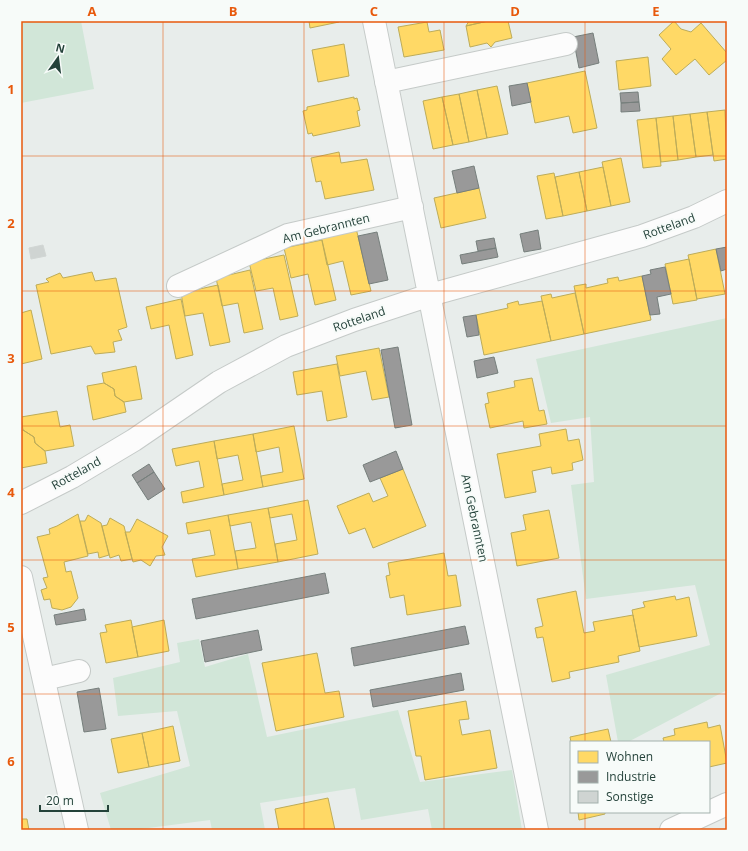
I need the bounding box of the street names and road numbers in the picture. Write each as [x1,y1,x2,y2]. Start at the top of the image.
street label: Am Gebrannten [281,209,371,247]
street label: Rotteland [641,209,697,243]
street label: Rotteland [331,302,387,336]
street label: Rotteland [48,452,104,494]
street label: Am Gebrannten [457,473,493,563]

